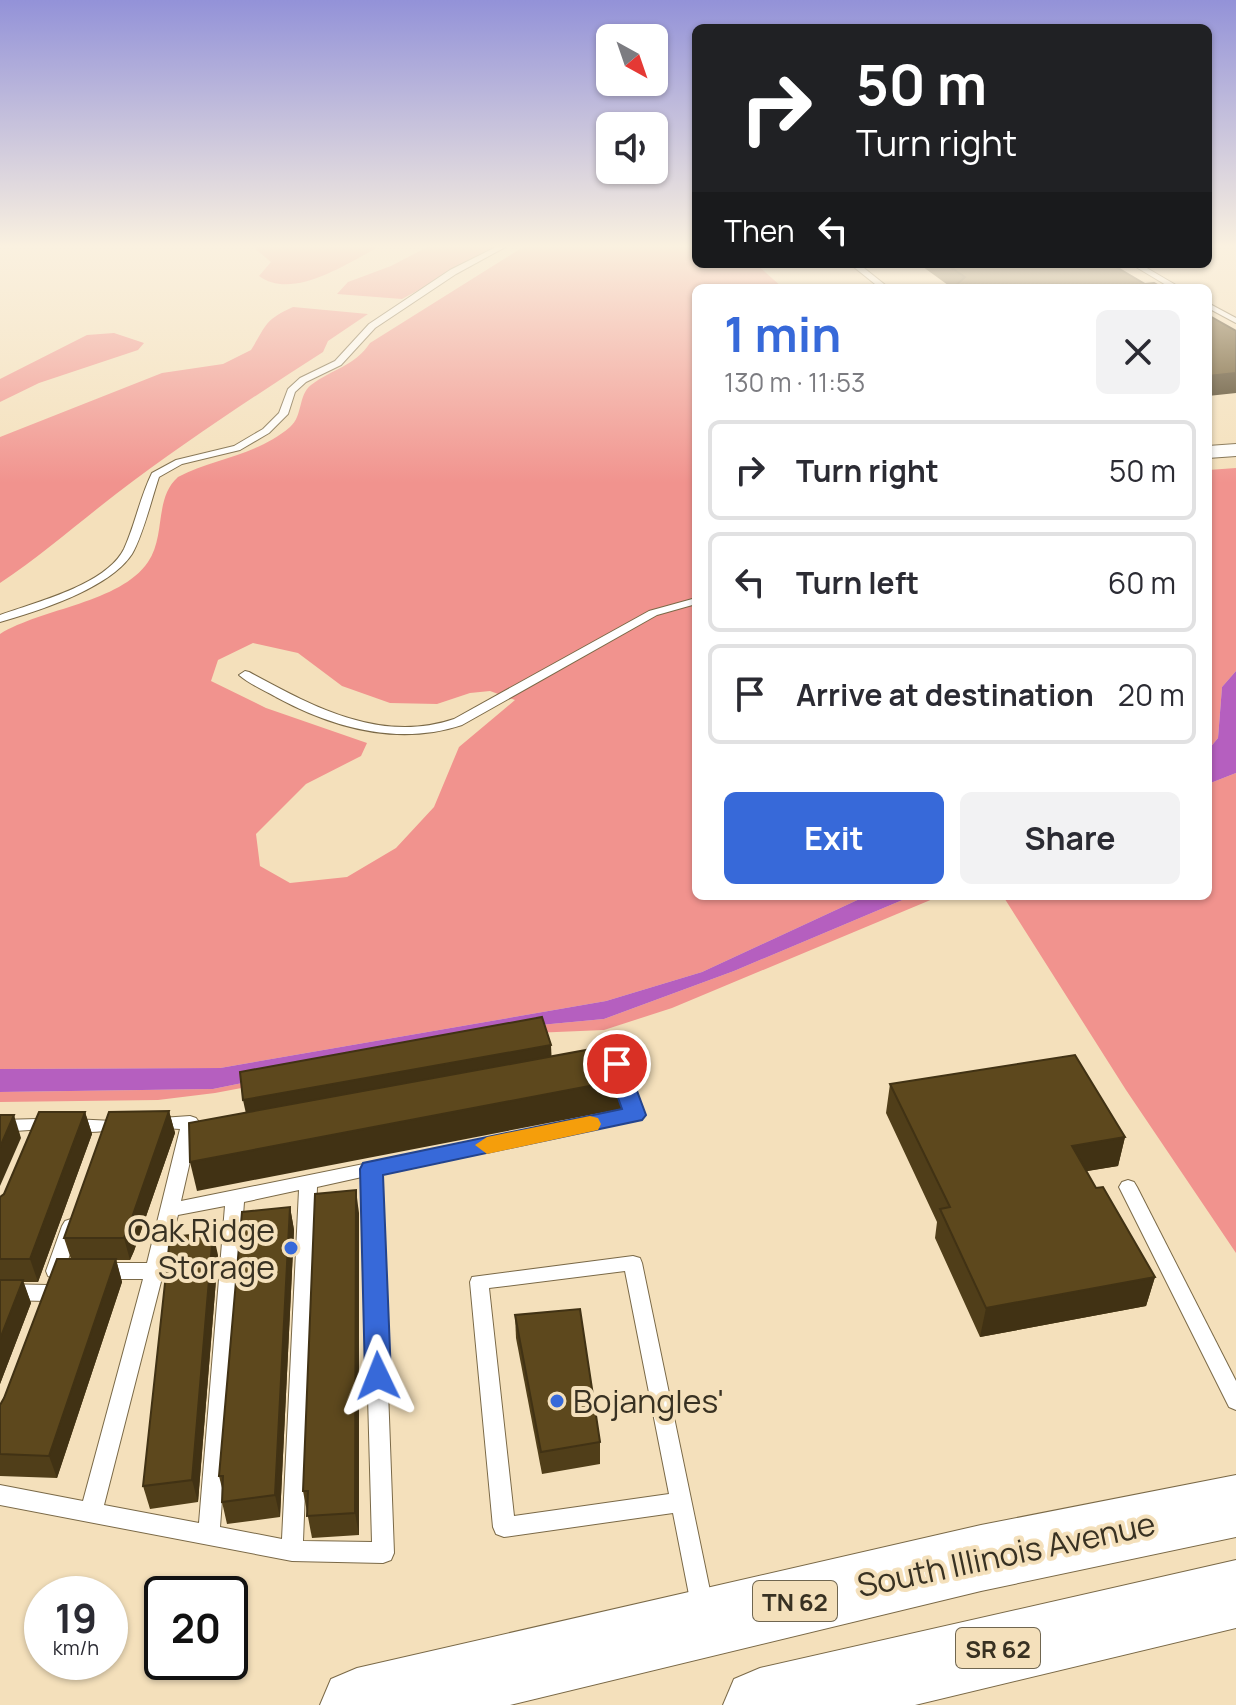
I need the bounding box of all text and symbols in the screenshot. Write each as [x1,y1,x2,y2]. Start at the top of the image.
north arrow [596,24,668,96]
map controls [596,24,668,184]
text: 50 m [856,45,987,122]
icon: right [724,56,828,160]
button: sound [596,112,668,184]
text: Turn right [856,118,1017,167]
icon: left [811,208,855,252]
text: Then [724,210,795,251]
text: 1 min [724,301,841,366]
button: close [1096,310,1180,394]
text: 130 m · 11:53 [724,364,865,400]
icon: right [728,448,772,492]
text: Turn right [796,450,939,491]
text: 50 m [1109,450,1176,491]
icon: left [728,560,772,604]
text: Turn left [796,562,919,603]
text: 60 m [1108,562,1176,603]
icon: arrive [728,672,772,716]
text: Arrive at destination [796,674,1094,715]
text: 20 m [1118,674,1185,715]
button: Exit [724,792,944,884]
button: Share [960,792,1180,884]
pin [583,1030,651,1098]
icon: arrive [595,1042,639,1086]
place label: Oak Ridge Storage [128,1208,275,1289]
marker: Oak Ridge Storage [282,1239,300,1257]
position arrow [336,1334,420,1418]
place label: Bojangles' [573,1379,724,1423]
marker: Bojangles' [548,1392,566,1410]
street label: South Illinois Avenue [853,1501,1159,1607]
speed limit sign: 20 [144,1576,248,1680]
road number: TN 62 [753,1581,837,1621]
text: 19 [55,1590,97,1645]
road number: SR 62 [956,1628,1040,1668]
text: km/h [53,1634,99,1661]

